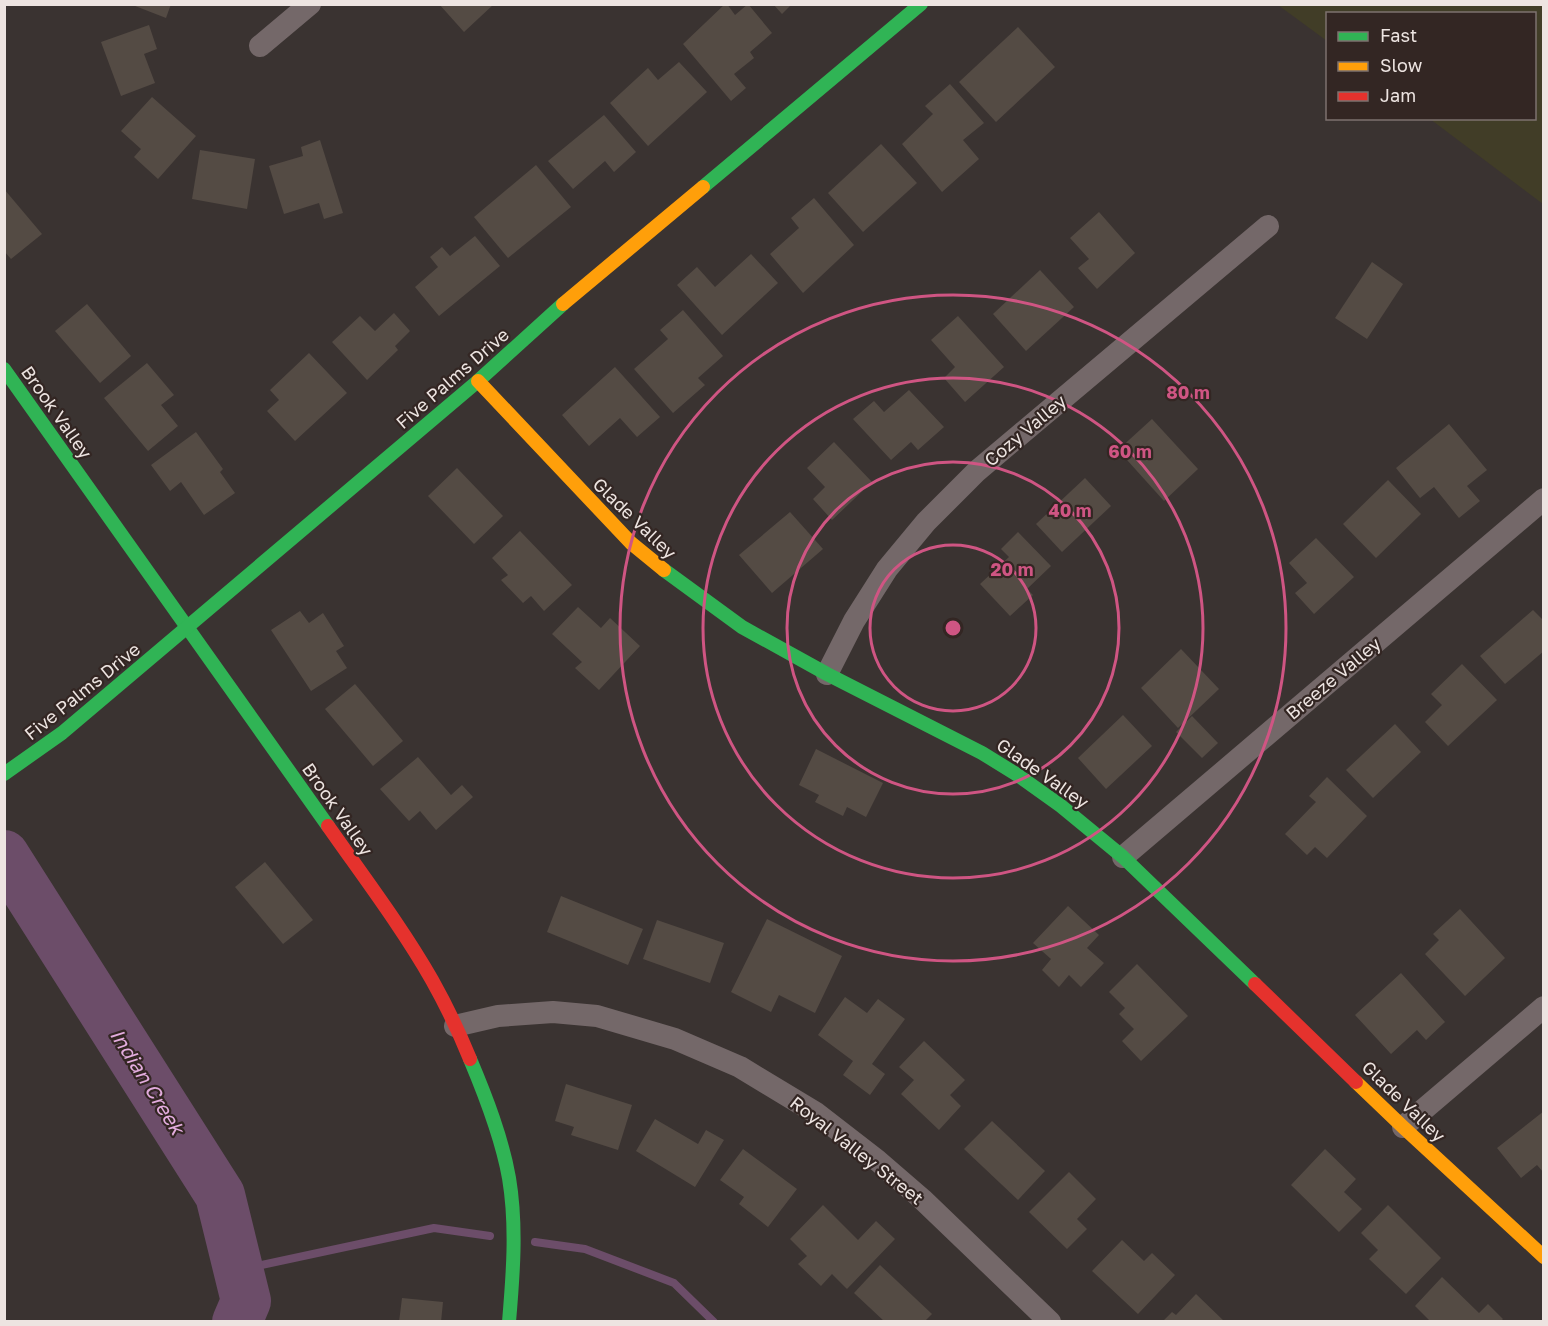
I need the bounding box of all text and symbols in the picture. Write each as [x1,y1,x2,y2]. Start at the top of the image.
legend [1326,12,1536,120]
text: Fast [1380,24,1417,46]
text: Slow [1380,54,1423,76]
text: Jam [1380,84,1416,106]
street label: Five Palms Drive [391,323,513,433]
street label: Brook Valley [17,362,97,462]
text: 80 m [1166,381,1210,403]
street label: Cozy Valley [980,390,1070,470]
text: 60 m [1108,440,1152,462]
street label: Glade Valley [589,473,681,563]
text: 40 m [1048,499,1092,521]
text: 20 m [991,558,1033,580]
centre of rings [943,618,963,638]
street label: Breeze Valley [1281,632,1385,724]
street label: Five Palms Drive [20,638,144,744]
street label: Glade Valley [993,733,1093,813]
street label: Brook Valley [298,759,378,859]
water label: Indian Creek [106,1024,192,1141]
street label: Glade Valley [1358,1056,1450,1146]
street label: Royal Valley Street [786,1091,928,1209]

